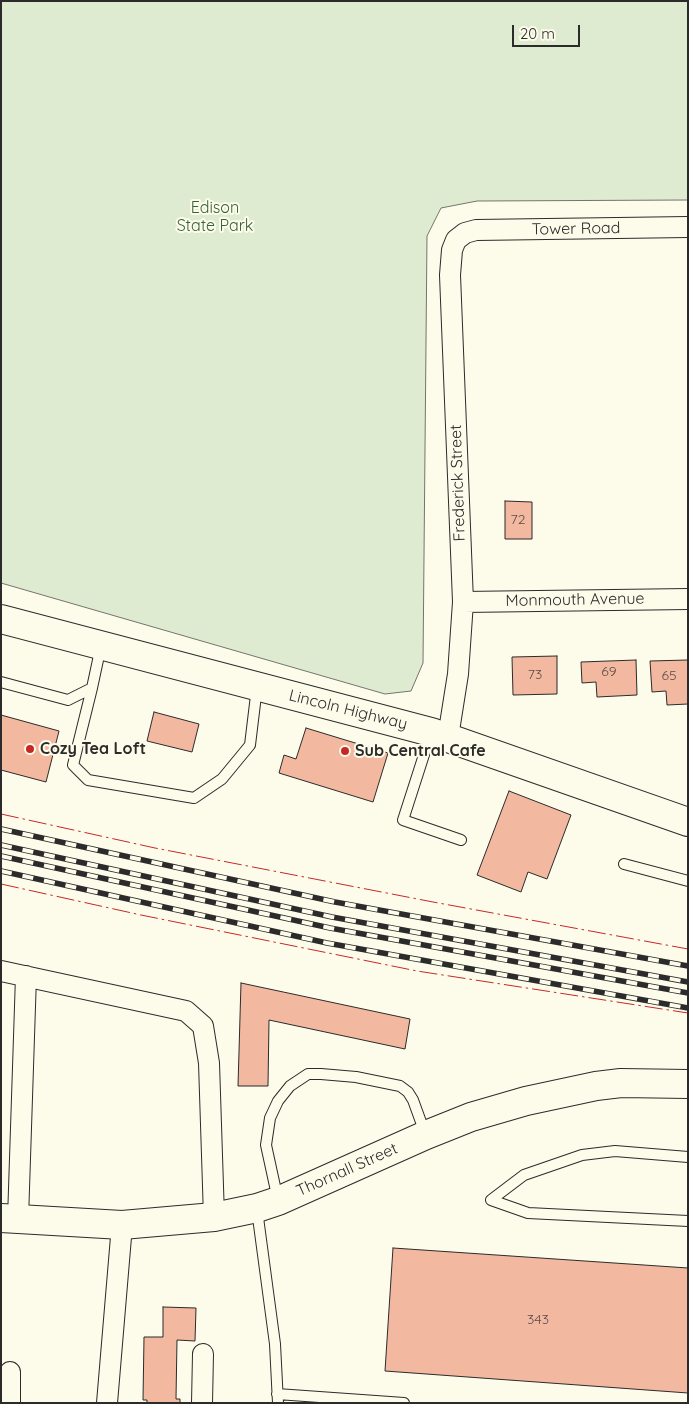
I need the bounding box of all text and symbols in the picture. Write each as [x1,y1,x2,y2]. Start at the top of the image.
scale bar [514,15,582,47]
text: 20 m [520,24,555,43]
park label: Edison State Park [177,198,253,236]
street label: Tower Road [531,219,621,239]
street label: Frederick Street [446,424,470,542]
house number: 72 [511,512,525,528]
street label: Monmouth Avenue [505,589,645,611]
house number: 69 [601,664,617,680]
house number: 73 [528,667,542,683]
house number: 65 [661,668,677,684]
street label: Lincoln Highway [287,686,409,734]
place label: Cozy Tea Loft [40,739,146,759]
place label: Sub Central Cafe [355,741,486,761]
marker: Cozy Tea Loft [24,743,36,755]
marker: Sub Central Cafe [339,745,351,757]
street label: Thornall Street [293,1139,401,1201]
house number: 343 [527,1312,549,1328]

